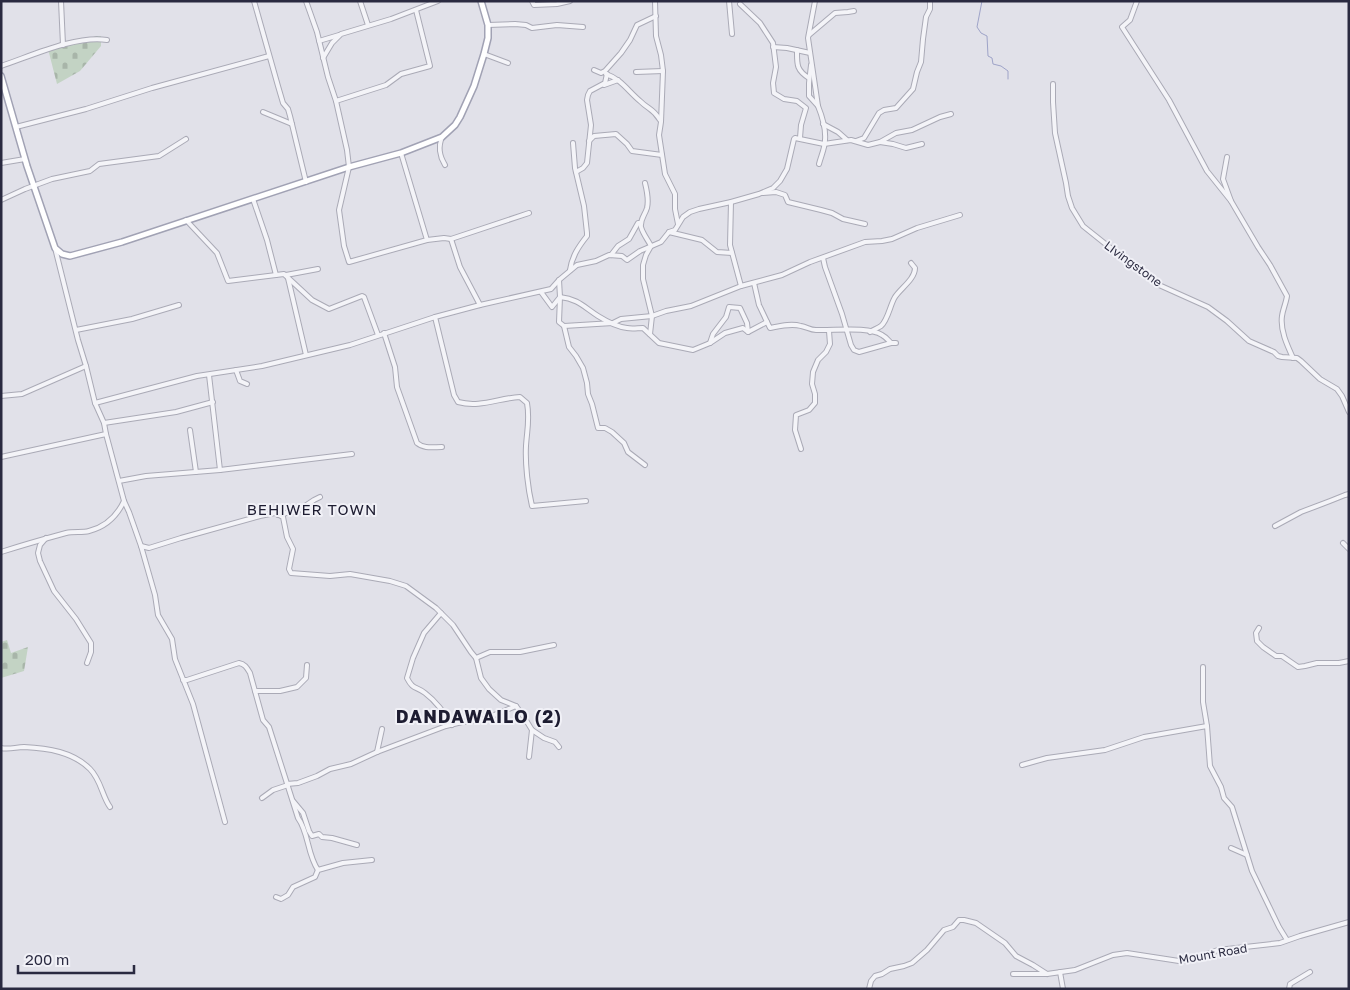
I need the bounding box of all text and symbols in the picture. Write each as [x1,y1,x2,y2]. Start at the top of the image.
street label: LIvingstone [1101,238,1165,290]
district label: BEHIWER TOWN [247,500,377,518]
district label: DANDAWAILO (2) [396,705,562,727]
street label: Mount Road [1178,940,1248,967]
scale bar [18,942,134,974]
text: 200 m [25,950,69,968]

